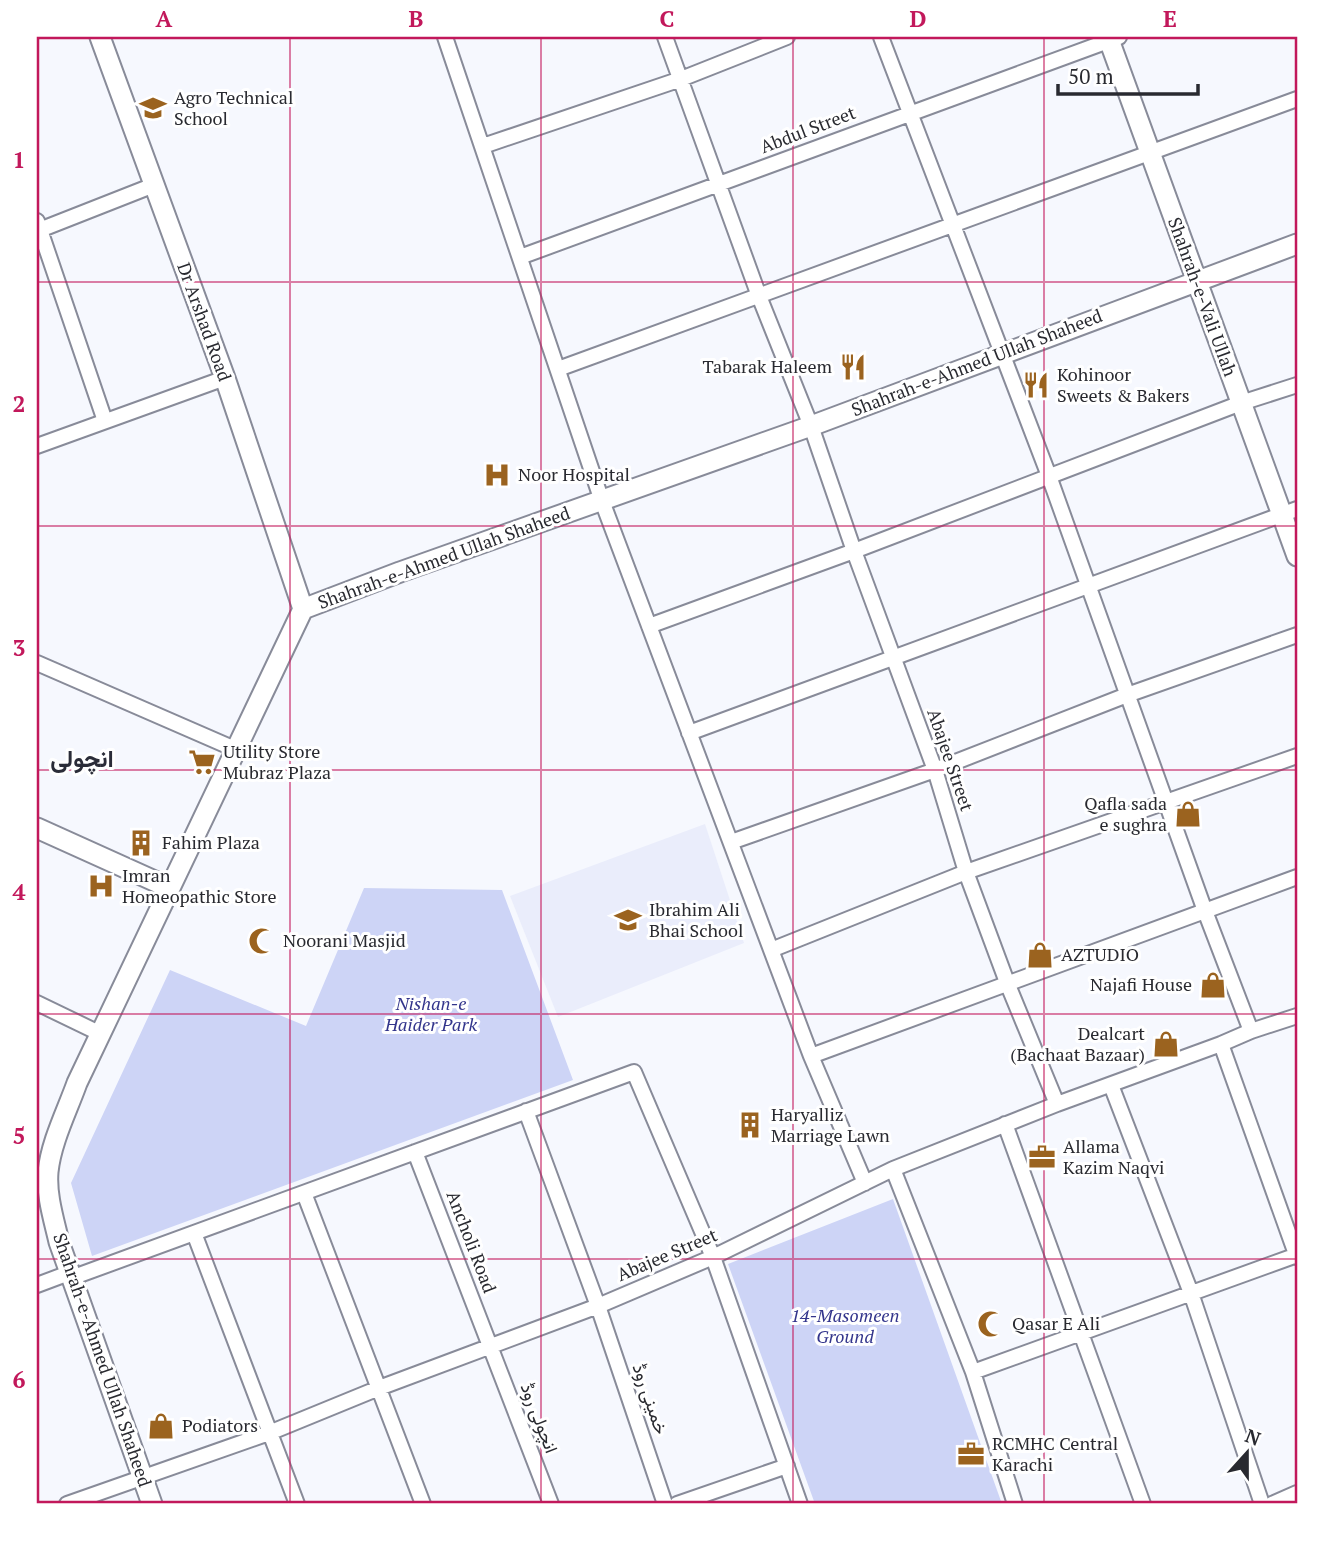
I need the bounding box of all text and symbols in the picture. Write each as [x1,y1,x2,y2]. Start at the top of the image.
text: A [156,3,173,34]
text: B [409,3,424,34]
text: C [660,3,675,34]
text: D [910,3,927,34]
text: E [1163,3,1177,34]
scale bar [1058,52,1198,96]
text: 50 m [1068,62,1114,90]
place label: Agro Technical School [174,85,293,130]
school or university icon: Agro Technical School [138,93,168,123]
street label: Abdul Street [757,100,859,158]
text: 1 [13,144,26,175]
street label: Shahrah-e-Vali Ullah [1163,214,1243,380]
street label: Dr Arshad Road [172,259,238,384]
street label: Shahrah-e-Ahmed Ullah Shaheed [848,303,1105,421]
restaurant icon: Tabarak Haleem [838,352,868,382]
place label: Tabarak Haleem [702,354,832,378]
place label: Kohinoor Sweets & Bakers [1057,362,1190,407]
restaurant icon: Kohinoor Sweets & Bakers [1021,370,1051,400]
text: 2 [13,388,26,419]
hospital icon: Noor Hospital [482,460,512,490]
place label: Noor Hospital [518,462,630,486]
street label: Shahrah-e-Ahmed Ullah Shaheed [314,500,573,614]
text: 3 [13,632,26,663]
street label: Abajee Street [922,705,980,814]
place label: Utility Store Mubraz Plaza [223,739,331,784]
district label: انچولی [50,742,114,775]
supermarket icon: Utility Store Mubraz Plaza [187,747,217,777]
place label: Qafla sada e sughra [1084,791,1167,836]
shop icon: Qafla sada e sughra [1173,799,1203,829]
building icon: Fahim Plaza [126,828,156,858]
place label: Fahim Plaza [162,830,260,854]
place label: Imran Homeopathic Store [122,863,277,908]
hospital icon: Imran Homeopathic Store [86,871,116,901]
text: 4 [13,876,26,907]
place label: Ibrahim Ali Bhai School [649,897,743,942]
school or university icon: Ibrahim Ali Bhai School [613,905,643,935]
mosque icon: Noorani Masjid [247,926,277,956]
place label: Noorani Masjid [283,928,406,952]
shop icon: AZTUDIO [1025,940,1055,970]
place label: AZTUDIO [1061,942,1139,966]
shop icon: Najafi House [1198,970,1228,1000]
place label: Najafi House [1090,972,1192,996]
park label: Nishan-e Haider Park [384,991,477,1036]
place label: Dealcart (Bachaat Bazaar) [1010,1021,1145,1066]
shop icon: Dealcart (Bachaat Bazaar) [1151,1029,1181,1059]
place label: Haryalliz Marriage Lawn [771,1102,890,1147]
building icon: Haryalliz Marriage Lawn [735,1110,765,1140]
text: 5 [13,1120,26,1151]
place label: Allama Kazim Naqvi [1063,1134,1165,1179]
office icon: Allama Kazim Naqvi [1027,1142,1057,1172]
street label: Ancholi Road [442,1187,502,1296]
street label: Abajee Street [613,1222,721,1286]
street label: Shahrah-e-Ahmed Ullah Shaheed [48,1230,158,1490]
park label: 14-Masomeen Ground [791,1303,899,1348]
mosque icon: Qasar E Ali [976,1309,1006,1339]
place label: Qasar E Ali [1012,1311,1100,1335]
street label: خمینی روڈ [628,1360,674,1437]
text: 6 [13,1364,26,1395]
street label: انچولی روڈ [515,1379,564,1457]
shop icon: Podiators [146,1411,176,1441]
place label: Podiators [182,1413,258,1437]
north arrow [1212,1418,1282,1488]
text: N [1242,1422,1265,1451]
place label: RCMHC Central Karachi [992,1431,1118,1476]
office icon: RCMHC Central Karachi [956,1439,986,1469]

